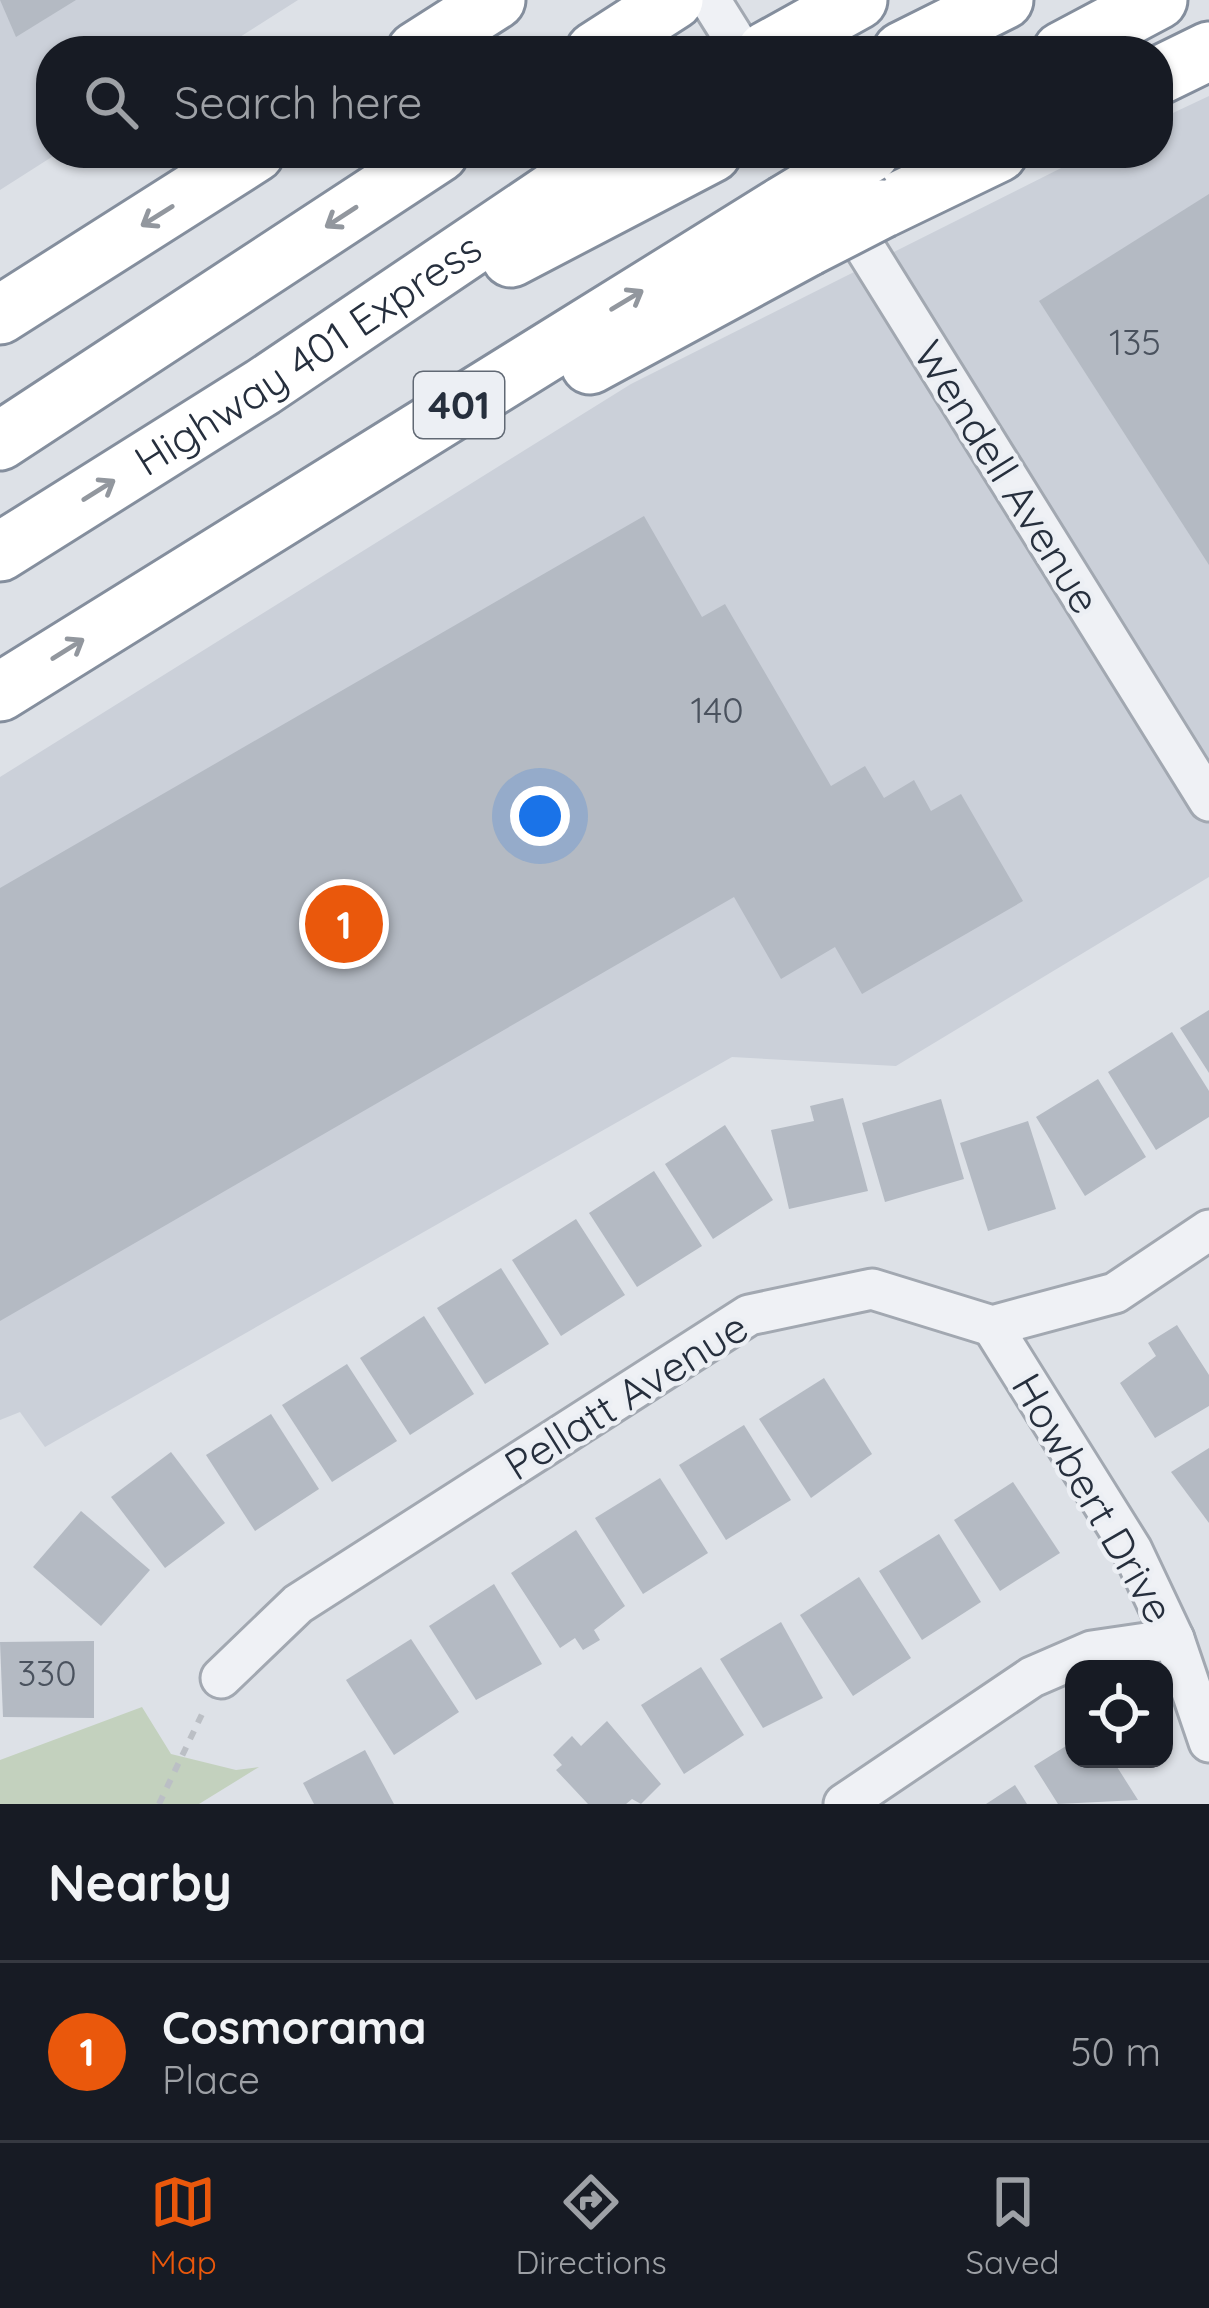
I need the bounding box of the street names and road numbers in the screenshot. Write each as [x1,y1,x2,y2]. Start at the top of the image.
street label: Highway 401 Express [124,224,490,486]
street label: Wendell Avenue [902,331,1112,623]
road number: 401 [414,372,504,438]
street label: Pellatt Avenue [494,1300,757,1491]
street label: Howbert Drive [1001,1364,1186,1632]

